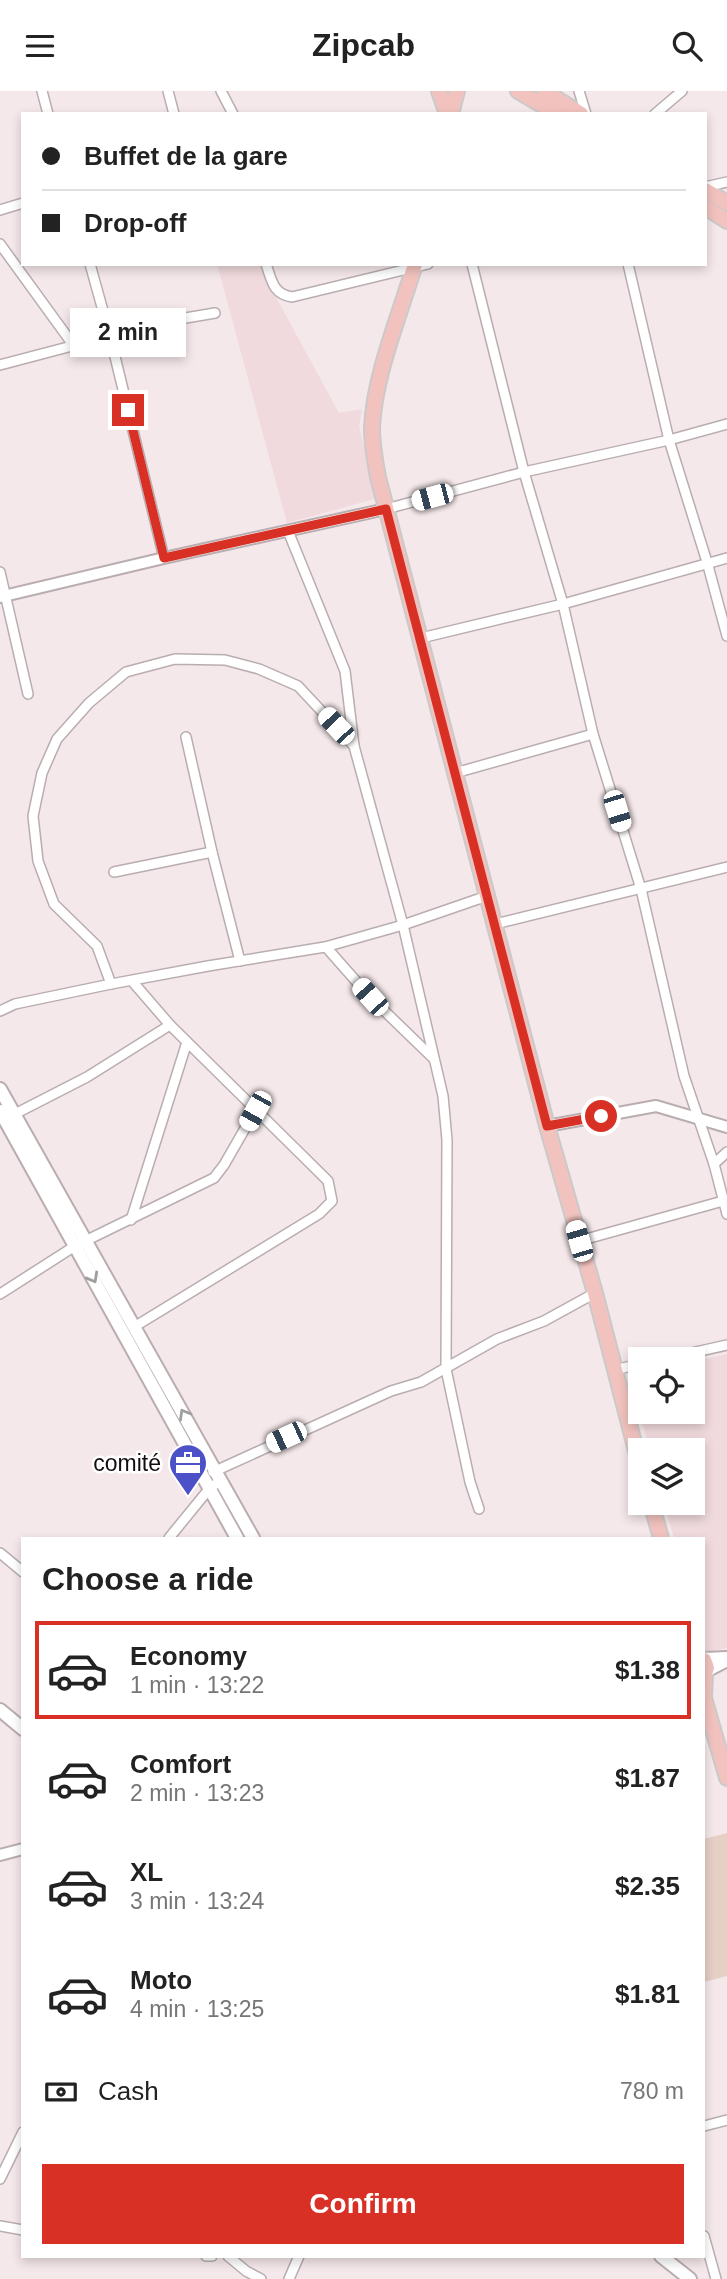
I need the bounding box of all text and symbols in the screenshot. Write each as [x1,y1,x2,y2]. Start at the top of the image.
icon: menu [21,27,59,65]
text: Zipcab [312,27,415,63]
icon: search [668,27,706,65]
text: Buffet de la gare [84,141,288,171]
text: Drop-off [84,208,187,238]
callout: 2 min [70,309,186,357]
text: 2 min [98,319,158,345]
route end [112,394,144,426]
car [409,481,456,513]
car [314,703,359,749]
car [601,788,634,834]
car [349,974,392,1020]
car [236,1088,275,1134]
route start [585,1100,617,1132]
car [564,1218,595,1264]
one-way arrow [85,1271,98,1283]
map controls [628,1347,705,1515]
button: locate [628,1347,705,1424]
one-way arrow [179,1409,192,1422]
car [263,1419,310,1455]
button: layers [628,1438,705,1515]
office icon: comité [167,1442,209,1497]
place label: comité [93,1450,161,1476]
text: Choose a ride [42,1561,254,1597]
icon: car [46,1639,109,1702]
text: Economy [130,1641,247,1671]
text: $1.38 [615,1655,680,1685]
text: 1 min · 13:22 [130,1672,264,1698]
icon: car [46,1747,109,1810]
text: Comfort [130,1749,231,1779]
text: $1.87 [615,1763,680,1793]
text: 2 min · 13:23 [130,1780,264,1806]
icon: car [46,1855,109,1918]
text: XL [130,1857,163,1887]
text: $2.35 [615,1871,680,1901]
text: 3 min · 13:24 [130,1888,264,1914]
icon: car [46,1963,109,2026]
text: Moto [130,1965,192,1995]
text: $1.81 [615,1979,680,2009]
text: 4 min · 13:25 [130,1996,264,2022]
icon: cash [42,2073,80,2111]
text: Cash [98,2076,159,2106]
text: 780 m [620,2078,684,2104]
button: Confirm [42,2164,684,2244]

